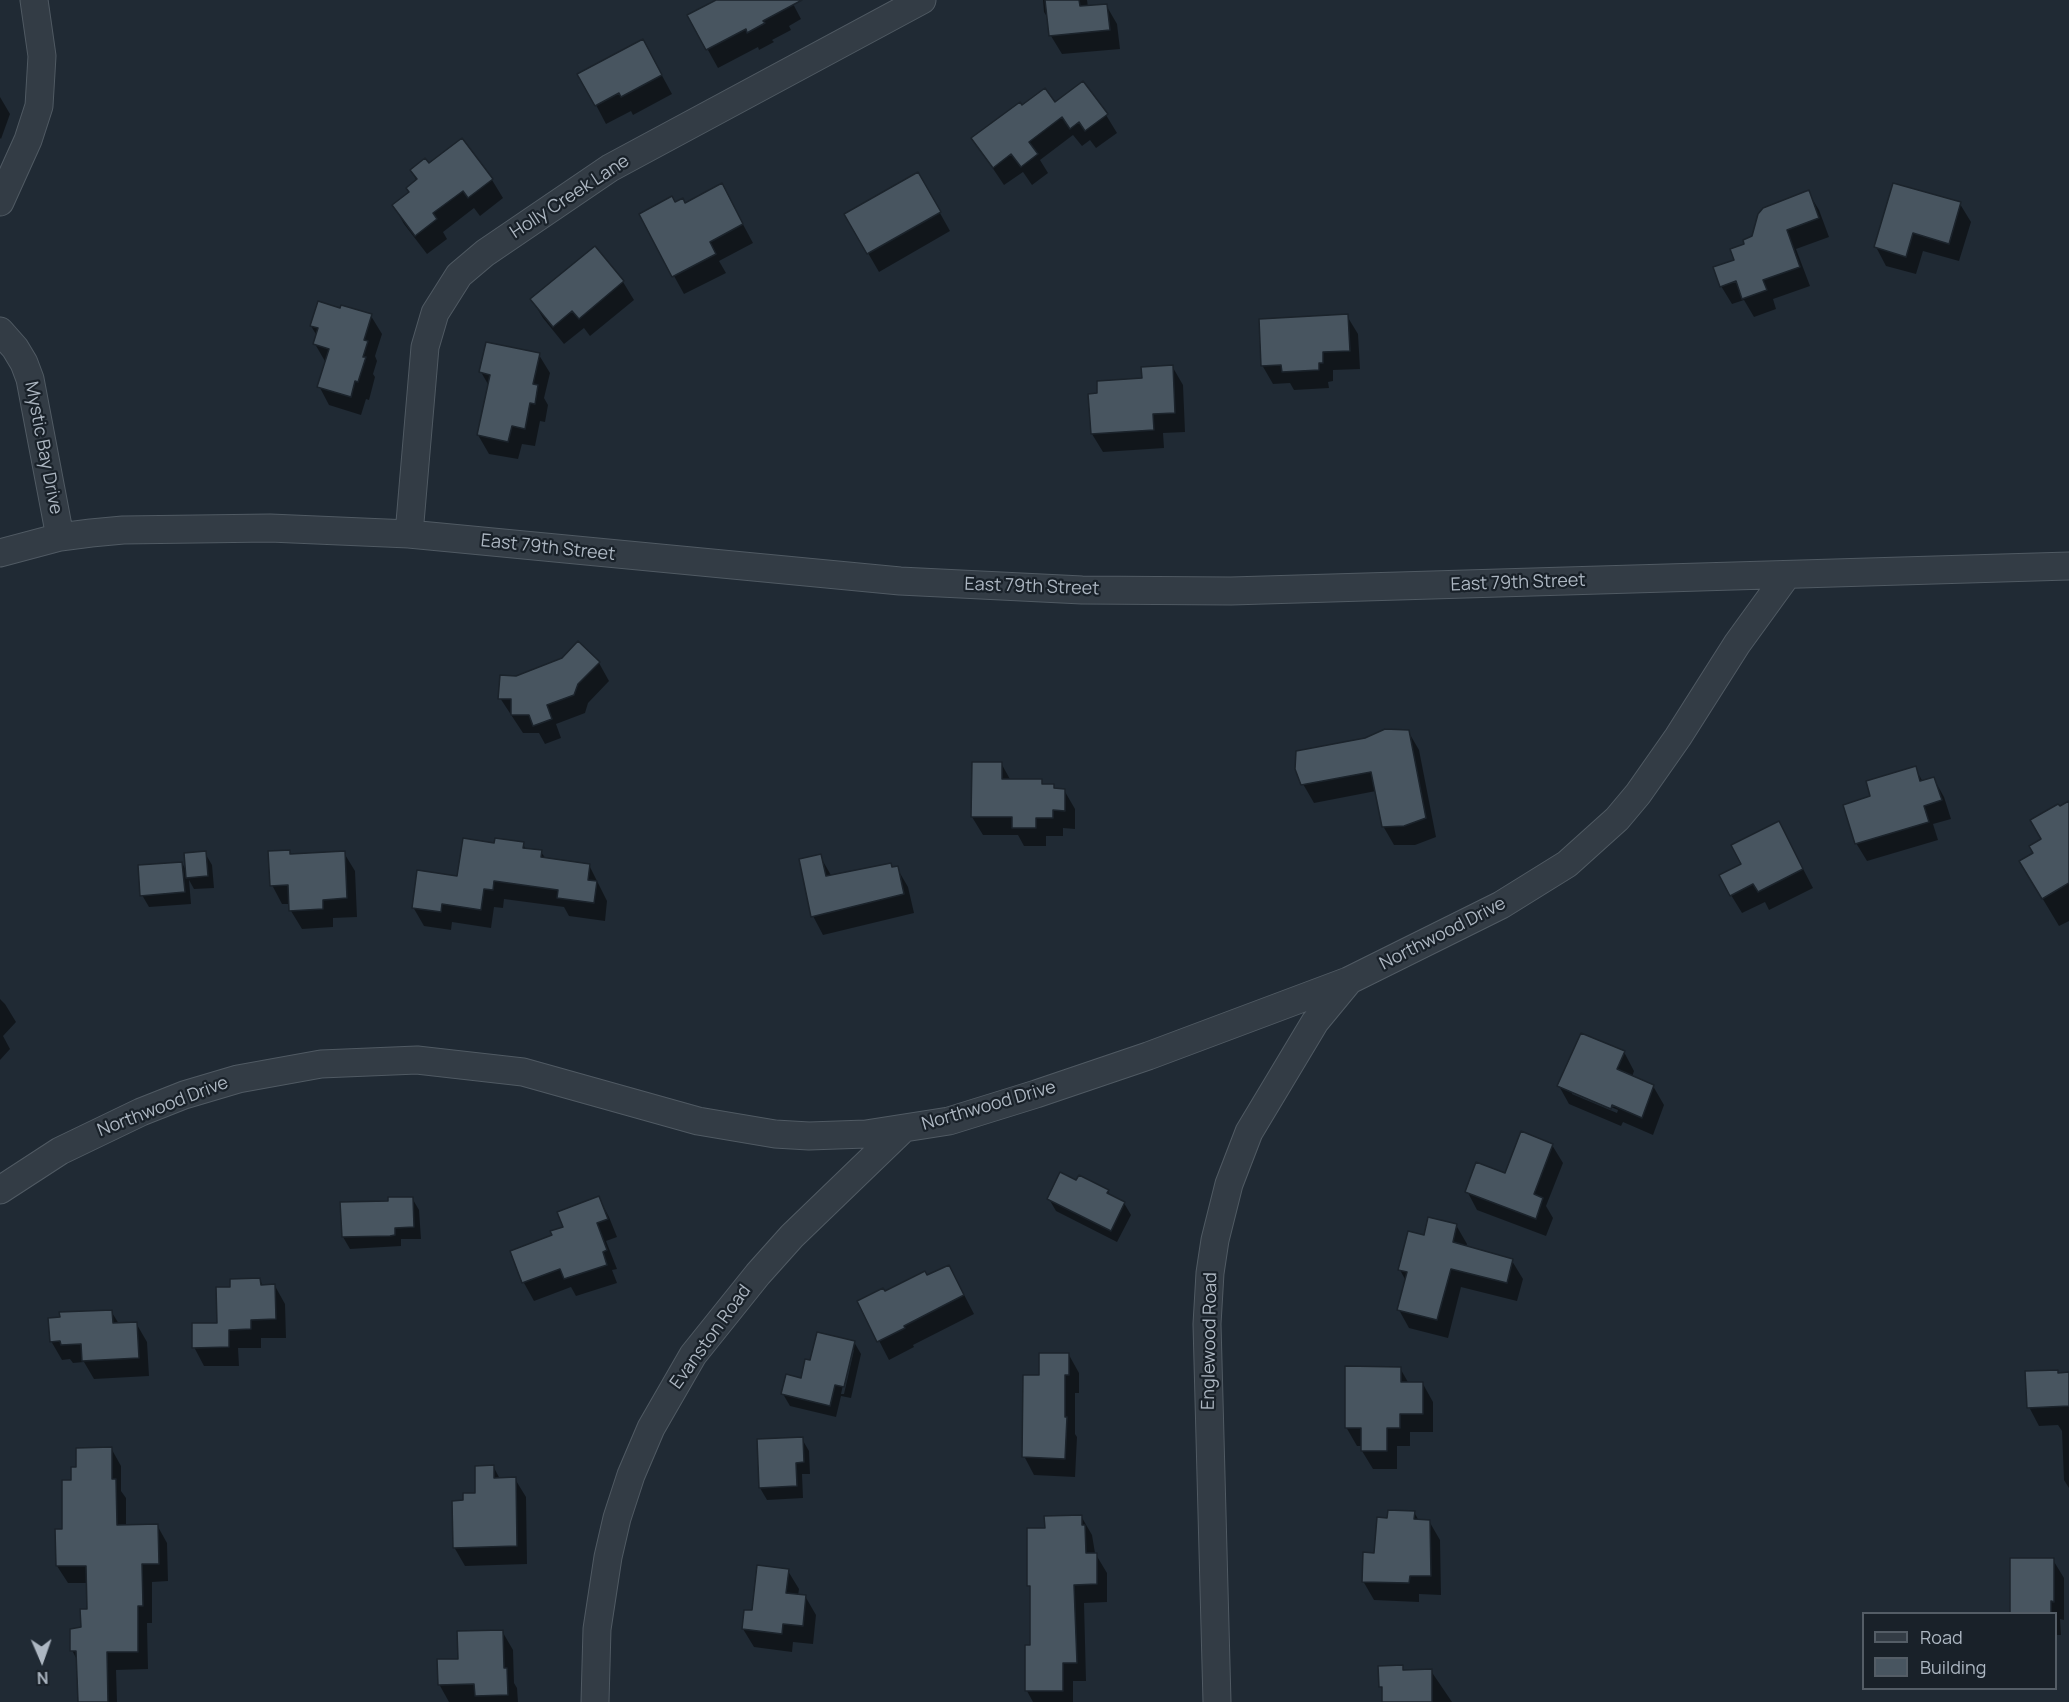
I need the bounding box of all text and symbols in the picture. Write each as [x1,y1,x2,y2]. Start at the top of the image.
street label: Holly Creek Lane [506,150,634,244]
street label: Mystic Bay Drive [20,380,66,516]
street label: East 79th Street [480,530,616,566]
street label: East 79th Street [1450,570,1586,596]
street label: East 79th Street [964,574,1100,600]
street label: Northwood Drive [1376,893,1510,975]
street label: Northwood Drive [94,1072,232,1142]
street label: Northwood Drive [919,1077,1059,1135]
street label: Englewood Road [1198,1272,1222,1410]
street label: Evanston Road [666,1281,756,1393]
legend [1862,1612,2057,1690]
text: Road [1920,1625,1963,1649]
north arrow [12,1630,72,1690]
text: Building [1920,1655,1986,1679]
text: N [36,1667,49,1689]

